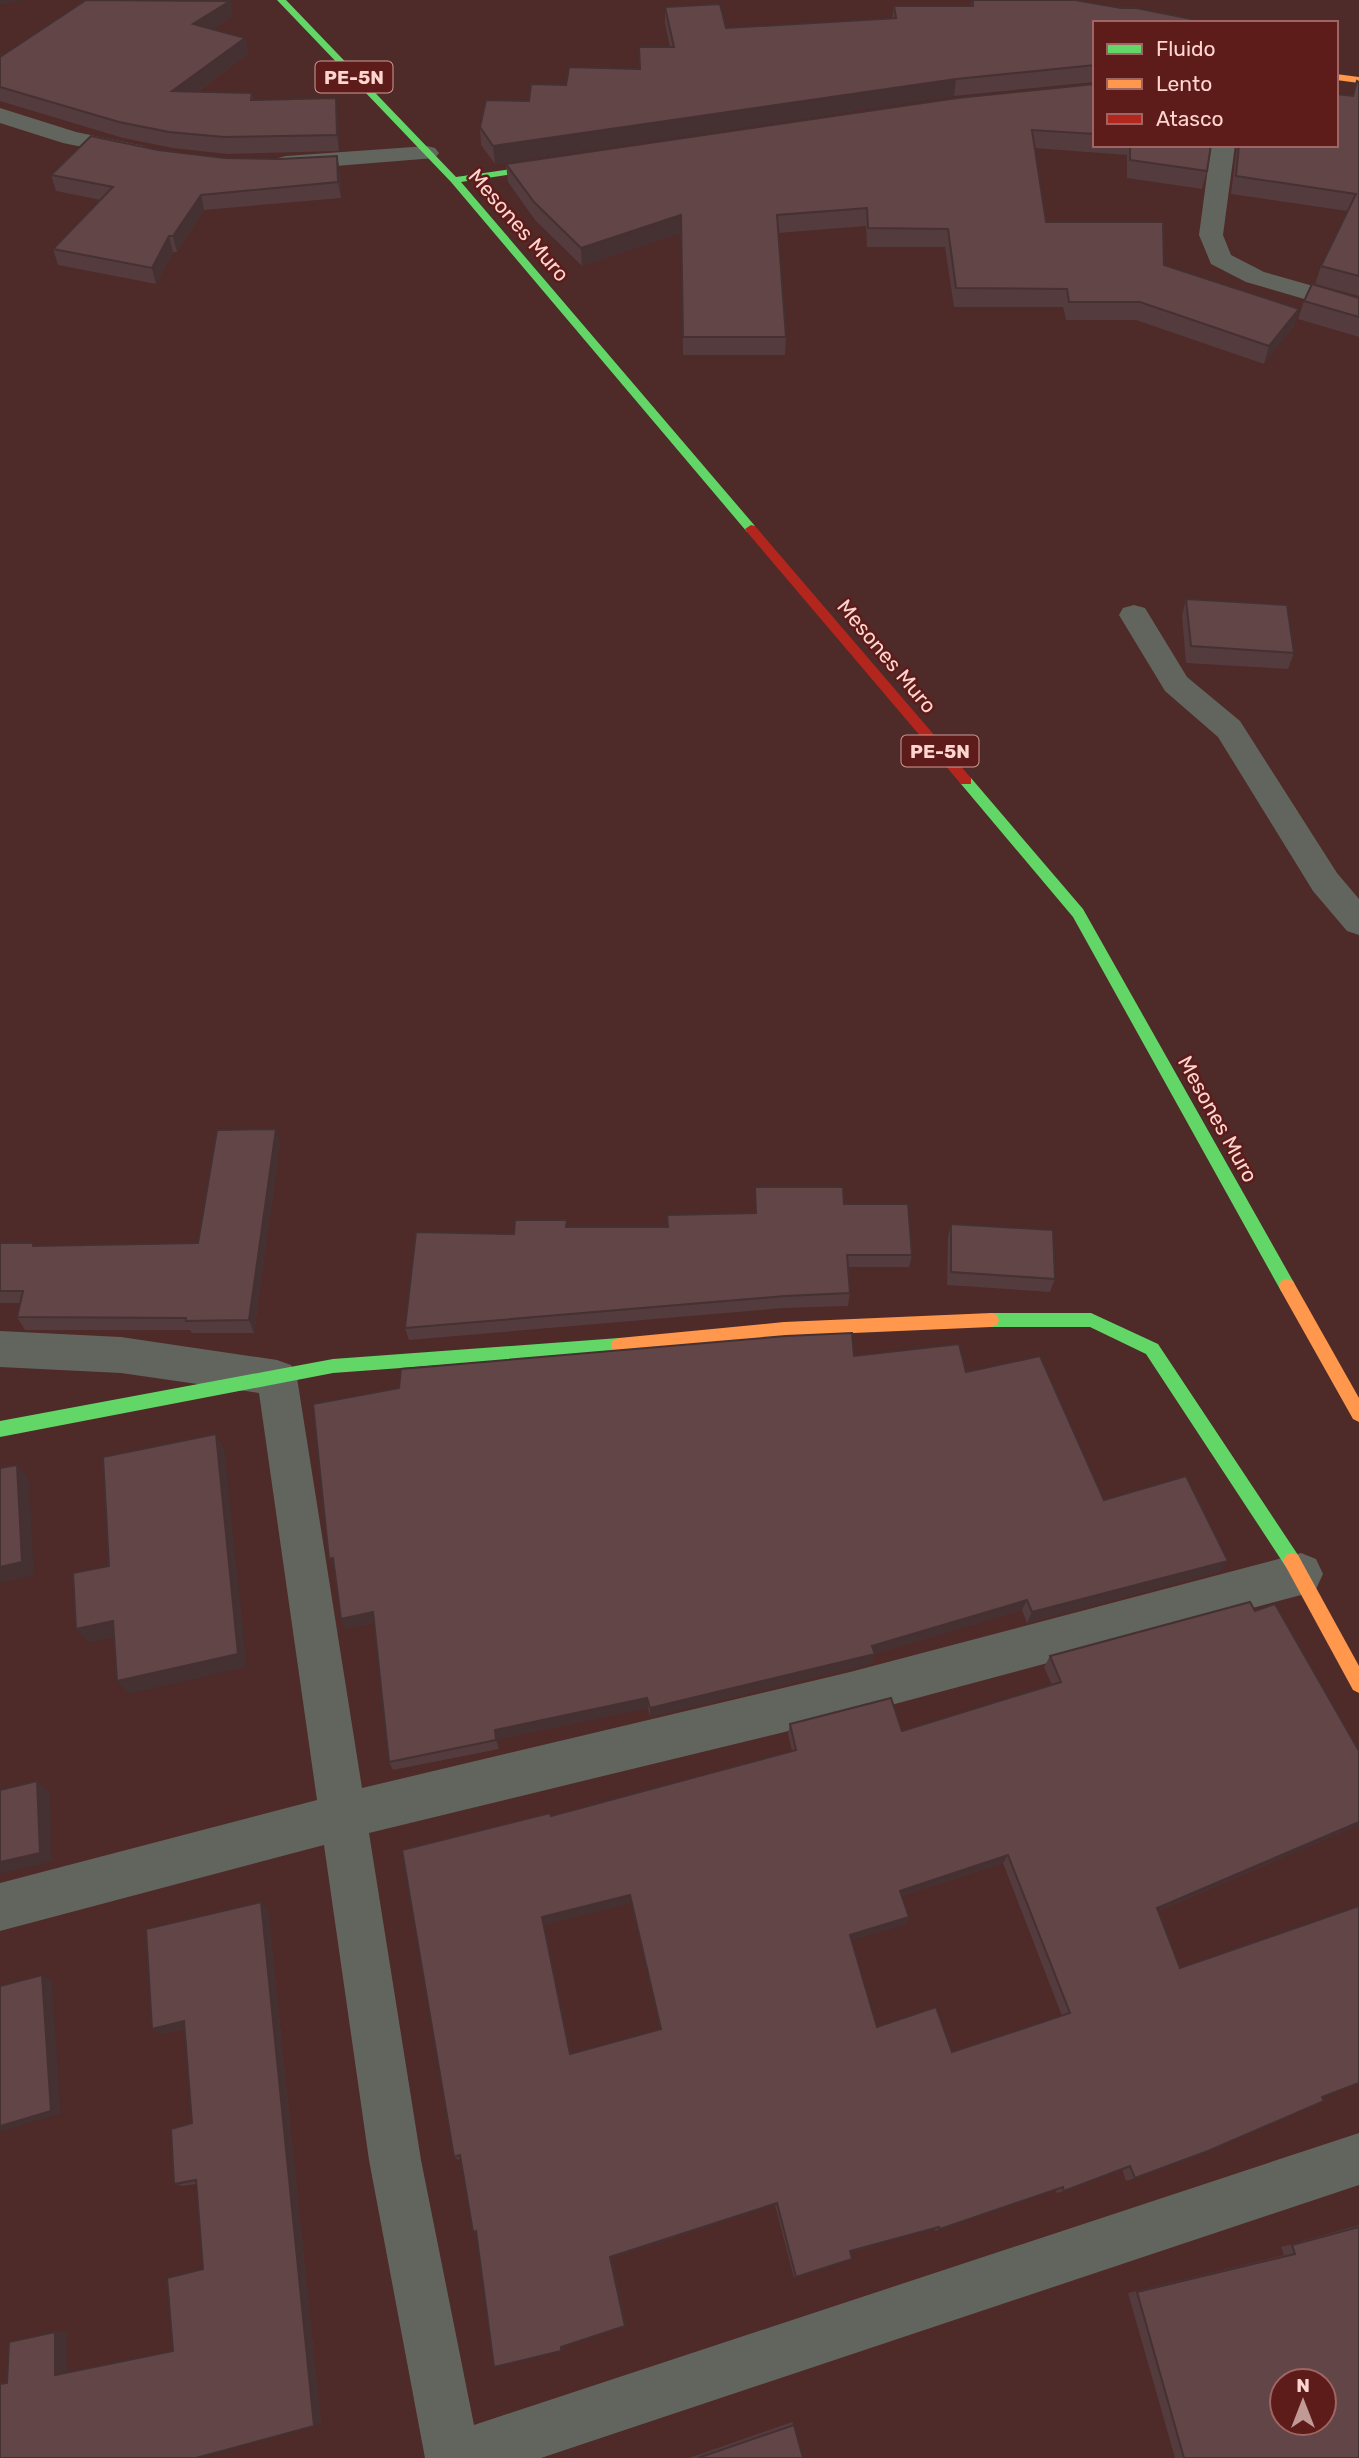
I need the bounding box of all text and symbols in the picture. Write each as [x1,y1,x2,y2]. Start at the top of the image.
legend [1093,21,1338,147]
text: Fluido [1156,36,1216,61]
road number: PE-5N [316,61,392,92]
text: Lento [1156,71,1212,96]
text: Atasco [1156,106,1224,131]
street label: Mesones Muro [463,164,575,286]
street label: Mesones Muro [832,594,942,718]
road number: PE-5N [902,736,978,766]
street label: Mesones Muro [1173,1051,1263,1187]
north arrow [1268,2367,1338,2437]
text: N [1296,2374,1310,2397]

